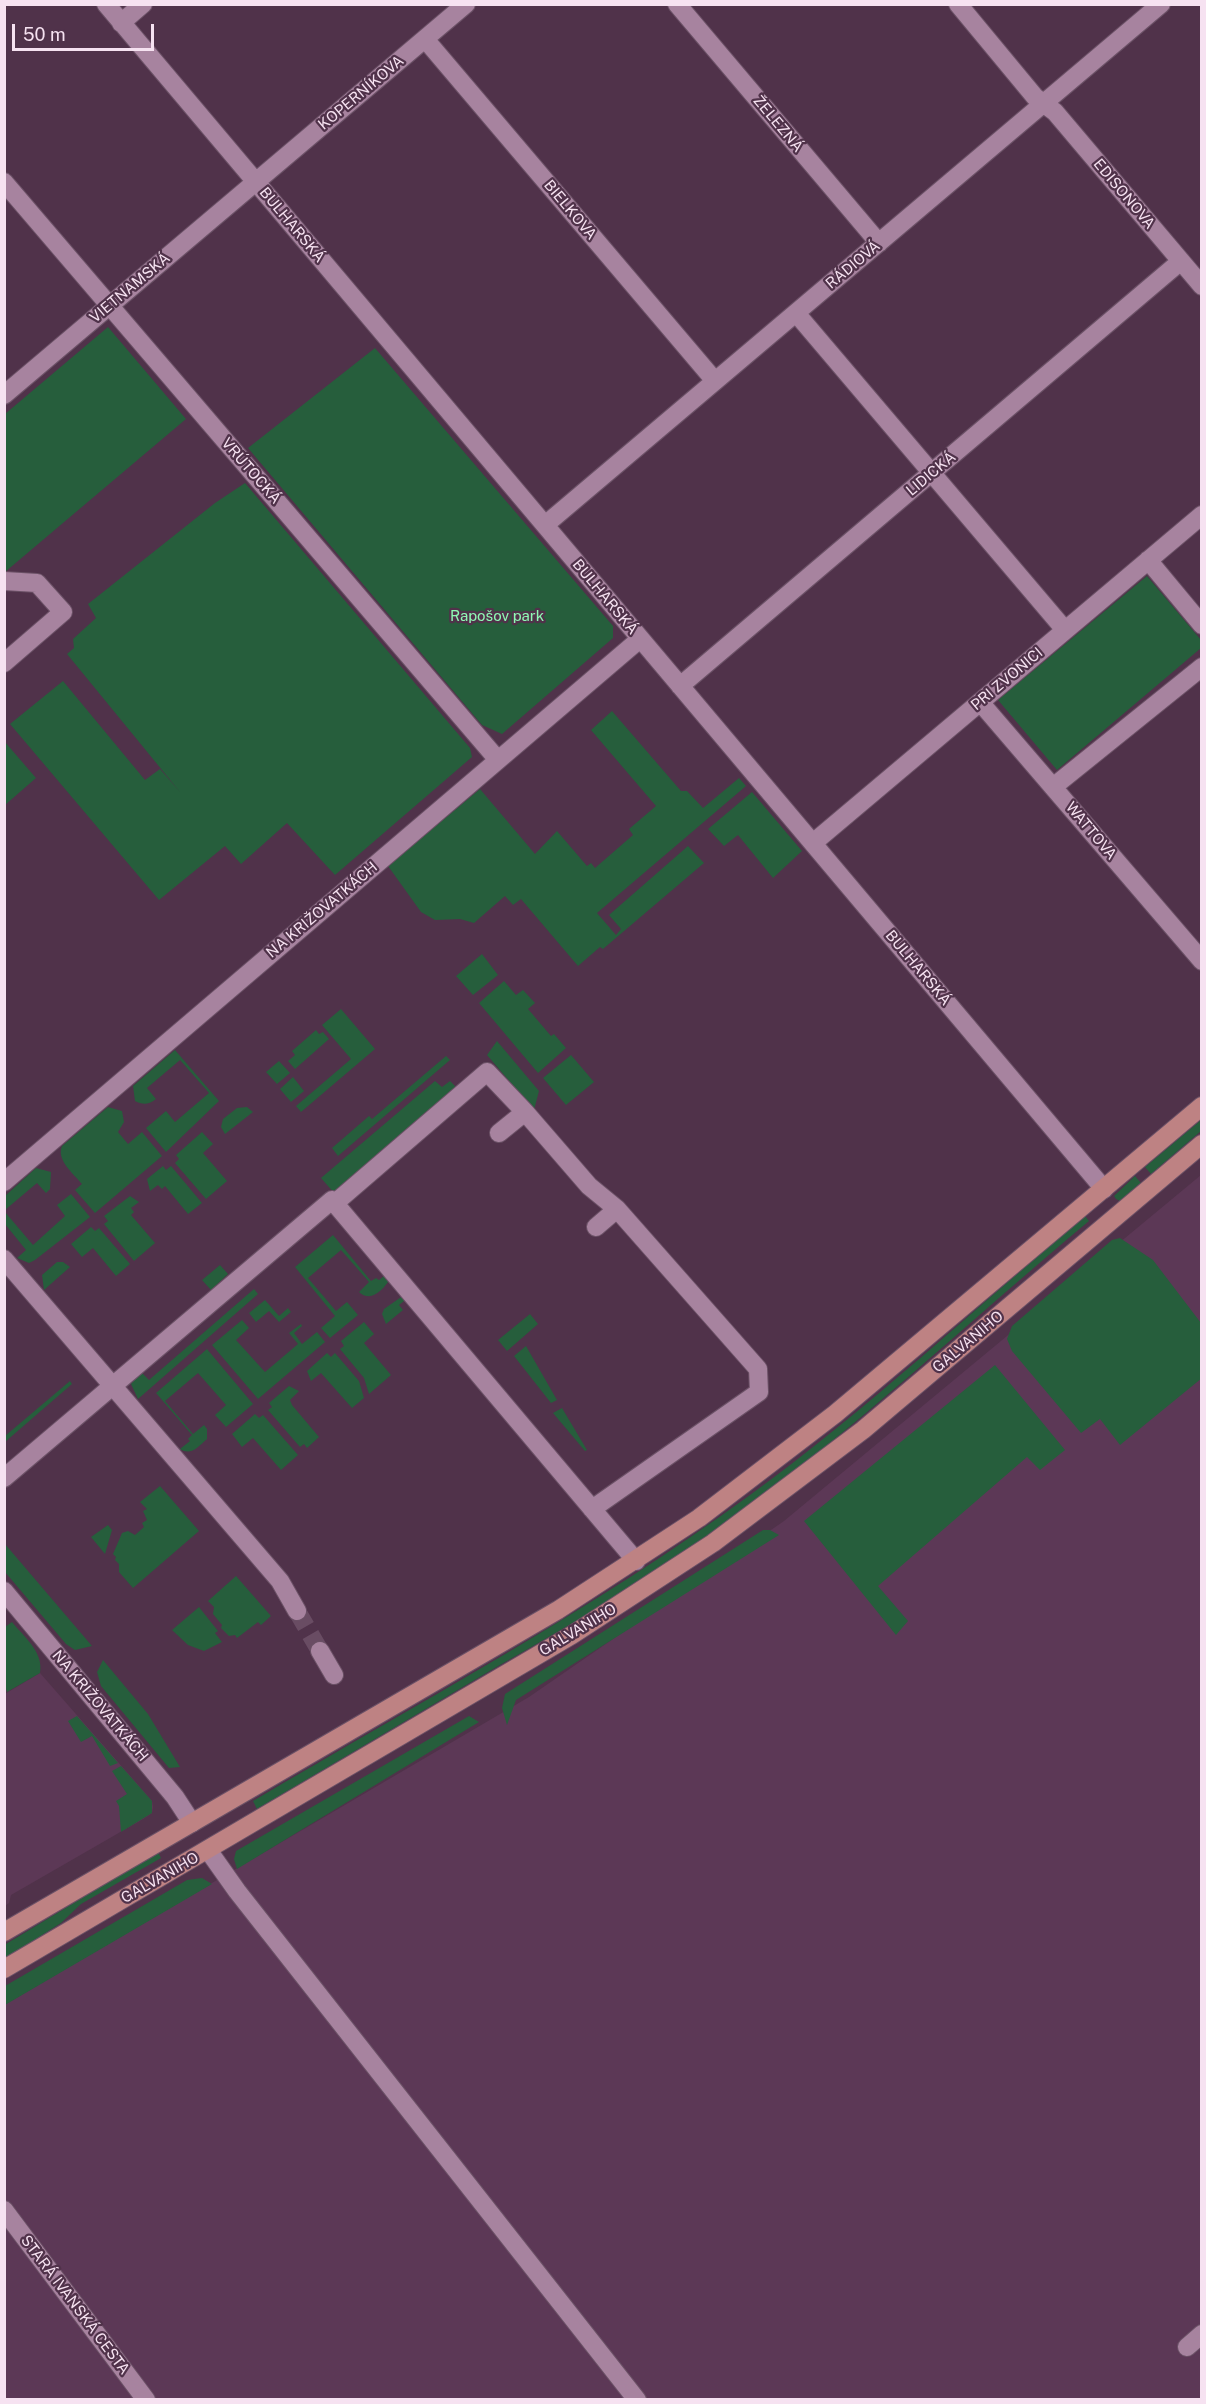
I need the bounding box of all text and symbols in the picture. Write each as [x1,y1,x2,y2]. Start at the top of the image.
scale bar [15,12,158,50]
text: 50 m [23,24,66,45]
street label: KOPERNÍKOVA [315,52,407,134]
street label: ŽELEZNÁ [749,92,807,156]
street label: EDISONOVA [1089,155,1159,233]
street label: BIELKOVA [540,176,600,244]
street label: BULHARSKÁ [255,184,329,266]
street label: RÁDIOVÁ [822,237,884,293]
street label: VIETNAMSKÁ [86,249,174,327]
street label: VRÚTOCKÁ [217,434,285,508]
street label: LIDICKÁ [903,448,959,500]
street label: BULHARSKÁ [568,556,642,638]
park label: Rapošov park [450,607,544,625]
street label: PRI ZVONICI [967,644,1047,714]
street label: WATTOVA [1062,798,1120,864]
street label: NA KRIŽOVATKÁCH [263,858,381,962]
street label: BULHARSKÁ [881,927,955,1009]
street label: GALVANIHO [929,1307,1007,1377]
street label: GALVANIHO [536,1600,620,1660]
street label: NA KRIŽOVATKÁCH [48,1647,152,1765]
street label: GALVANIHO [118,1849,202,1907]
street label: STARÁ IVANSKÁ CESTA [17,2232,133,2378]

